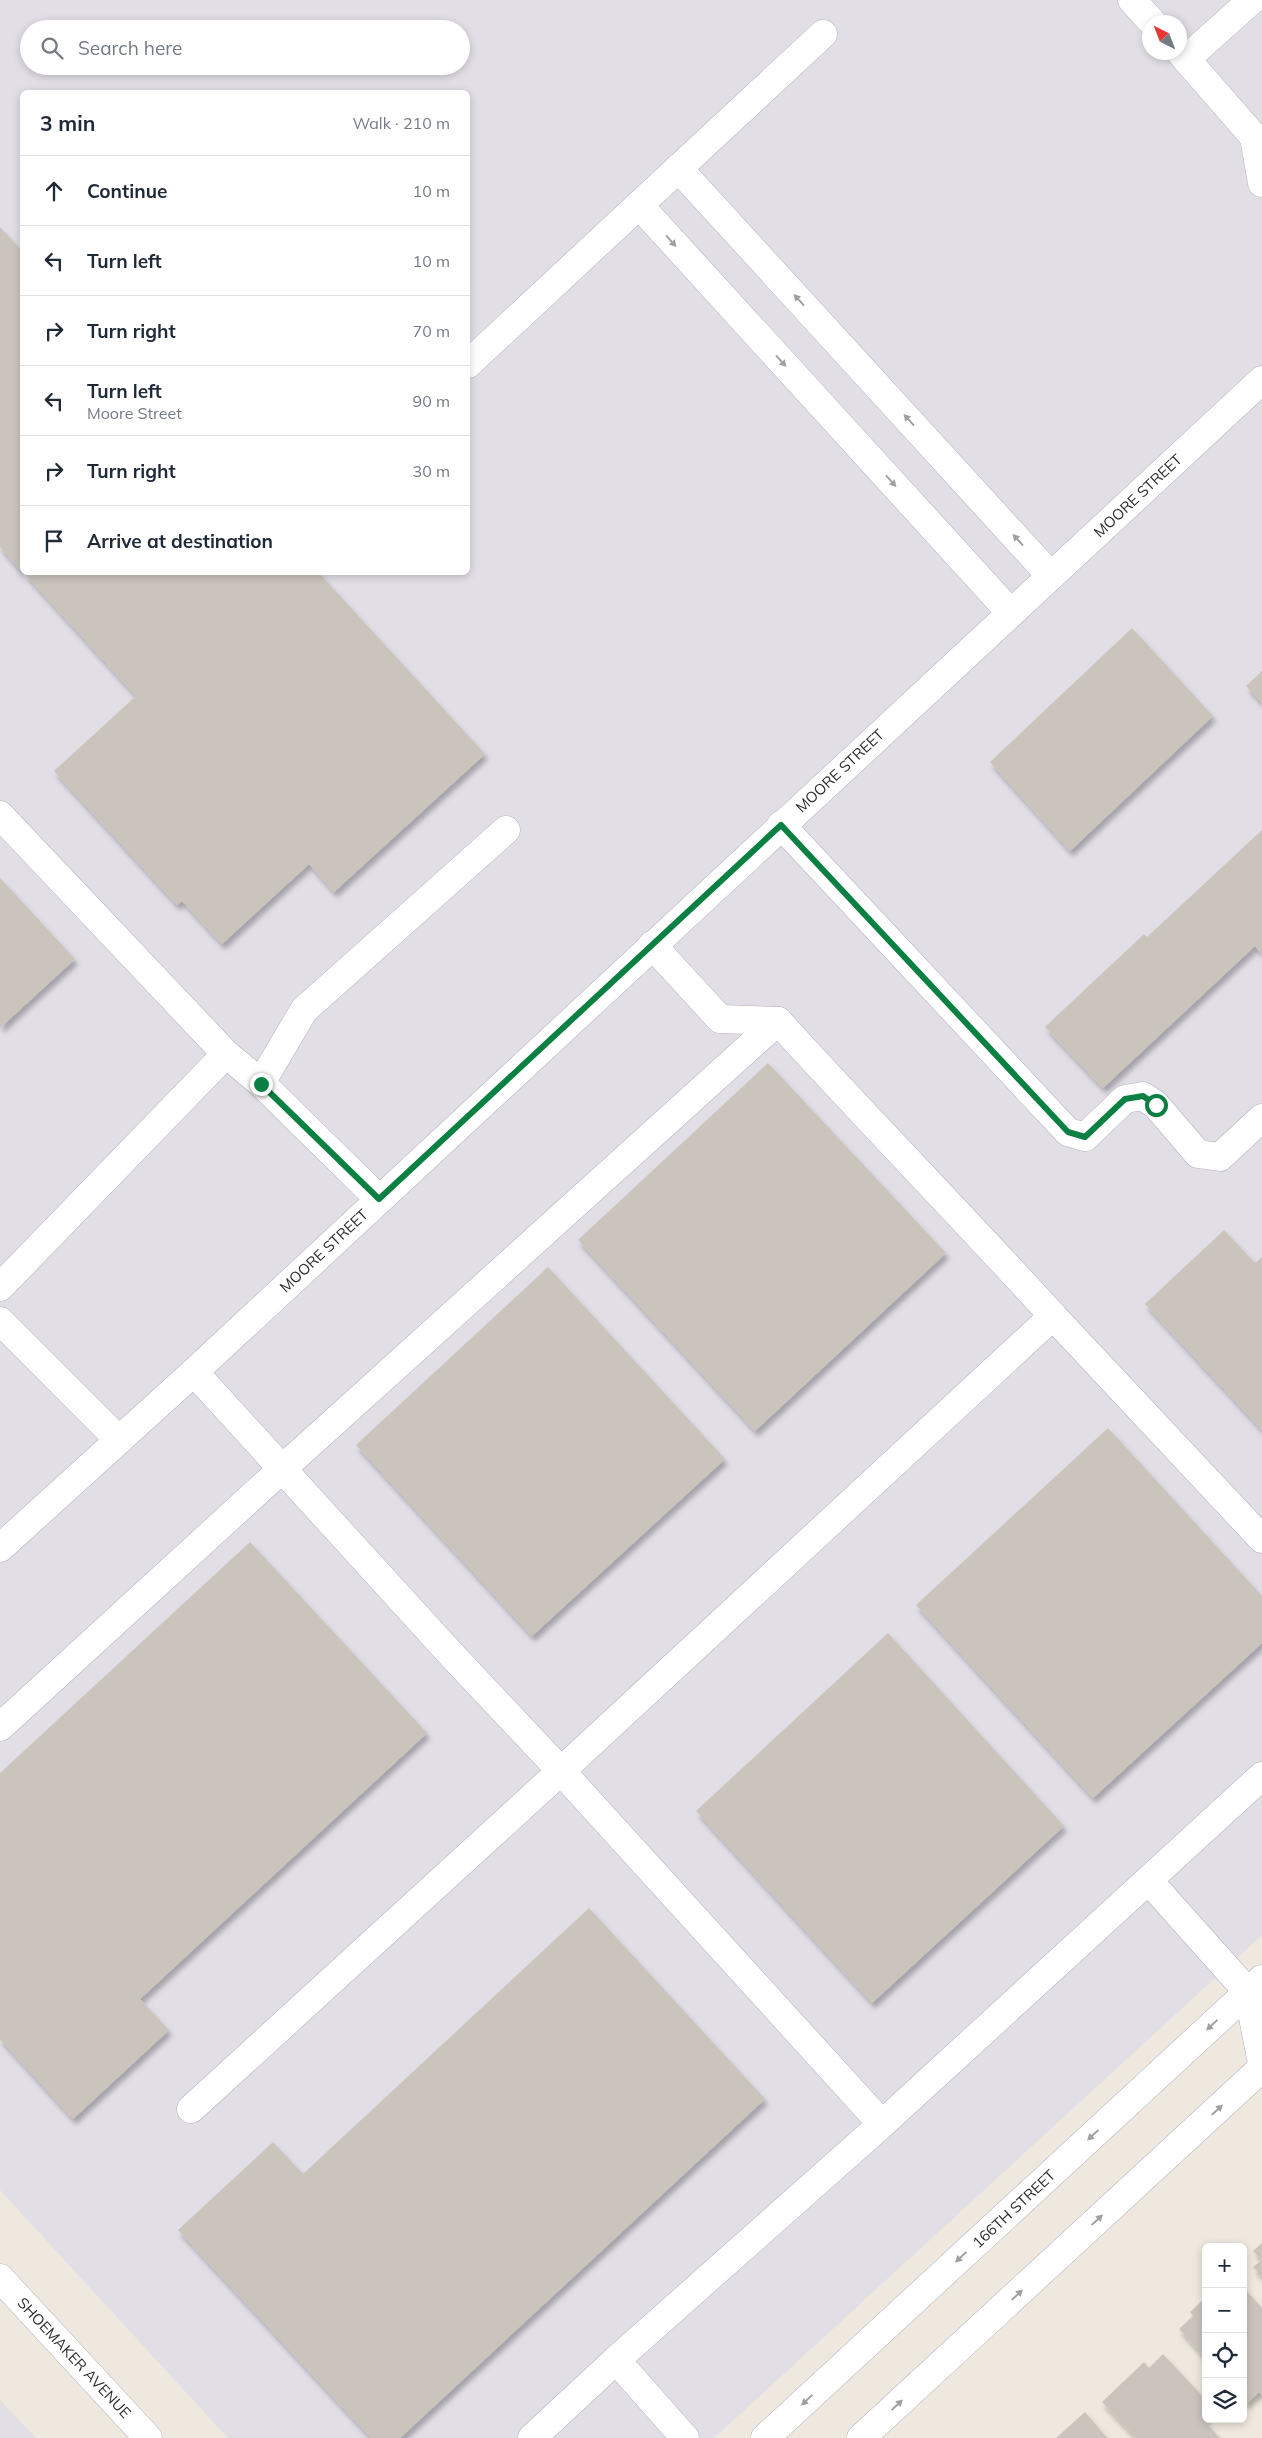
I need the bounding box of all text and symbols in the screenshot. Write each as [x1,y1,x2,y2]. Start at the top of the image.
north arrow [1142,15,1187,60]
search box [20,20,470,75]
icon: search [38,34,66,62]
text: Search here [78,36,182,60]
text: 3 min [40,110,95,136]
text: Walk · 210 m [352,113,450,133]
icon: ahead [40,177,68,205]
text: Continue [87,179,167,203]
text: 10 m [413,181,450,201]
one-way arrow [666,235,677,248]
icon: left [40,247,68,275]
text: Turn left [87,249,162,273]
text: 10 m [413,251,450,271]
one-way arrow [793,294,805,306]
icon: right [40,317,68,345]
text: Turn right [87,319,176,343]
text: 70 m [413,321,450,341]
one-way arrow [775,355,787,367]
text: Turn left [87,379,162,403]
icon: left [40,387,68,415]
text: 90 m [413,391,450,411]
text: Moore Street [87,403,182,423]
one-way arrow [903,413,914,426]
street label: MOORE STREET [1089,450,1186,542]
icon: right [40,457,68,485]
text: Turn right [87,459,176,483]
text: 30 m [413,461,450,481]
one-way arrow [885,474,897,486]
icon: arrive [40,527,68,555]
text: Arrive at destination [87,529,273,553]
one-way arrow [1012,534,1024,546]
street label: MOORE STREET [791,725,888,817]
route end [250,1073,273,1096]
route start [1145,1094,1168,1117]
street label: MOORE STREET [275,1205,372,1297]
one-way arrow [1207,2019,1219,2031]
one-way arrow [1210,2104,1222,2116]
one-way arrow [1087,2129,1099,2141]
street label: 166TH STREET [968,2165,1059,2252]
one-way arrow [1091,2214,1103,2226]
map controls [1202,2243,1247,2423]
button: + [1202,2243,1247,2288]
one-way arrow [955,2251,967,2263]
button: − [1202,2288,1247,2333]
one-way arrow [1010,2289,1022,2301]
street label: SHOEMAKER AVENUE [13,2293,135,2422]
button: locate [1202,2333,1247,2378]
button: layers [1202,2378,1247,2423]
one-way arrow [801,2394,813,2406]
one-way arrow [891,2399,903,2411]

